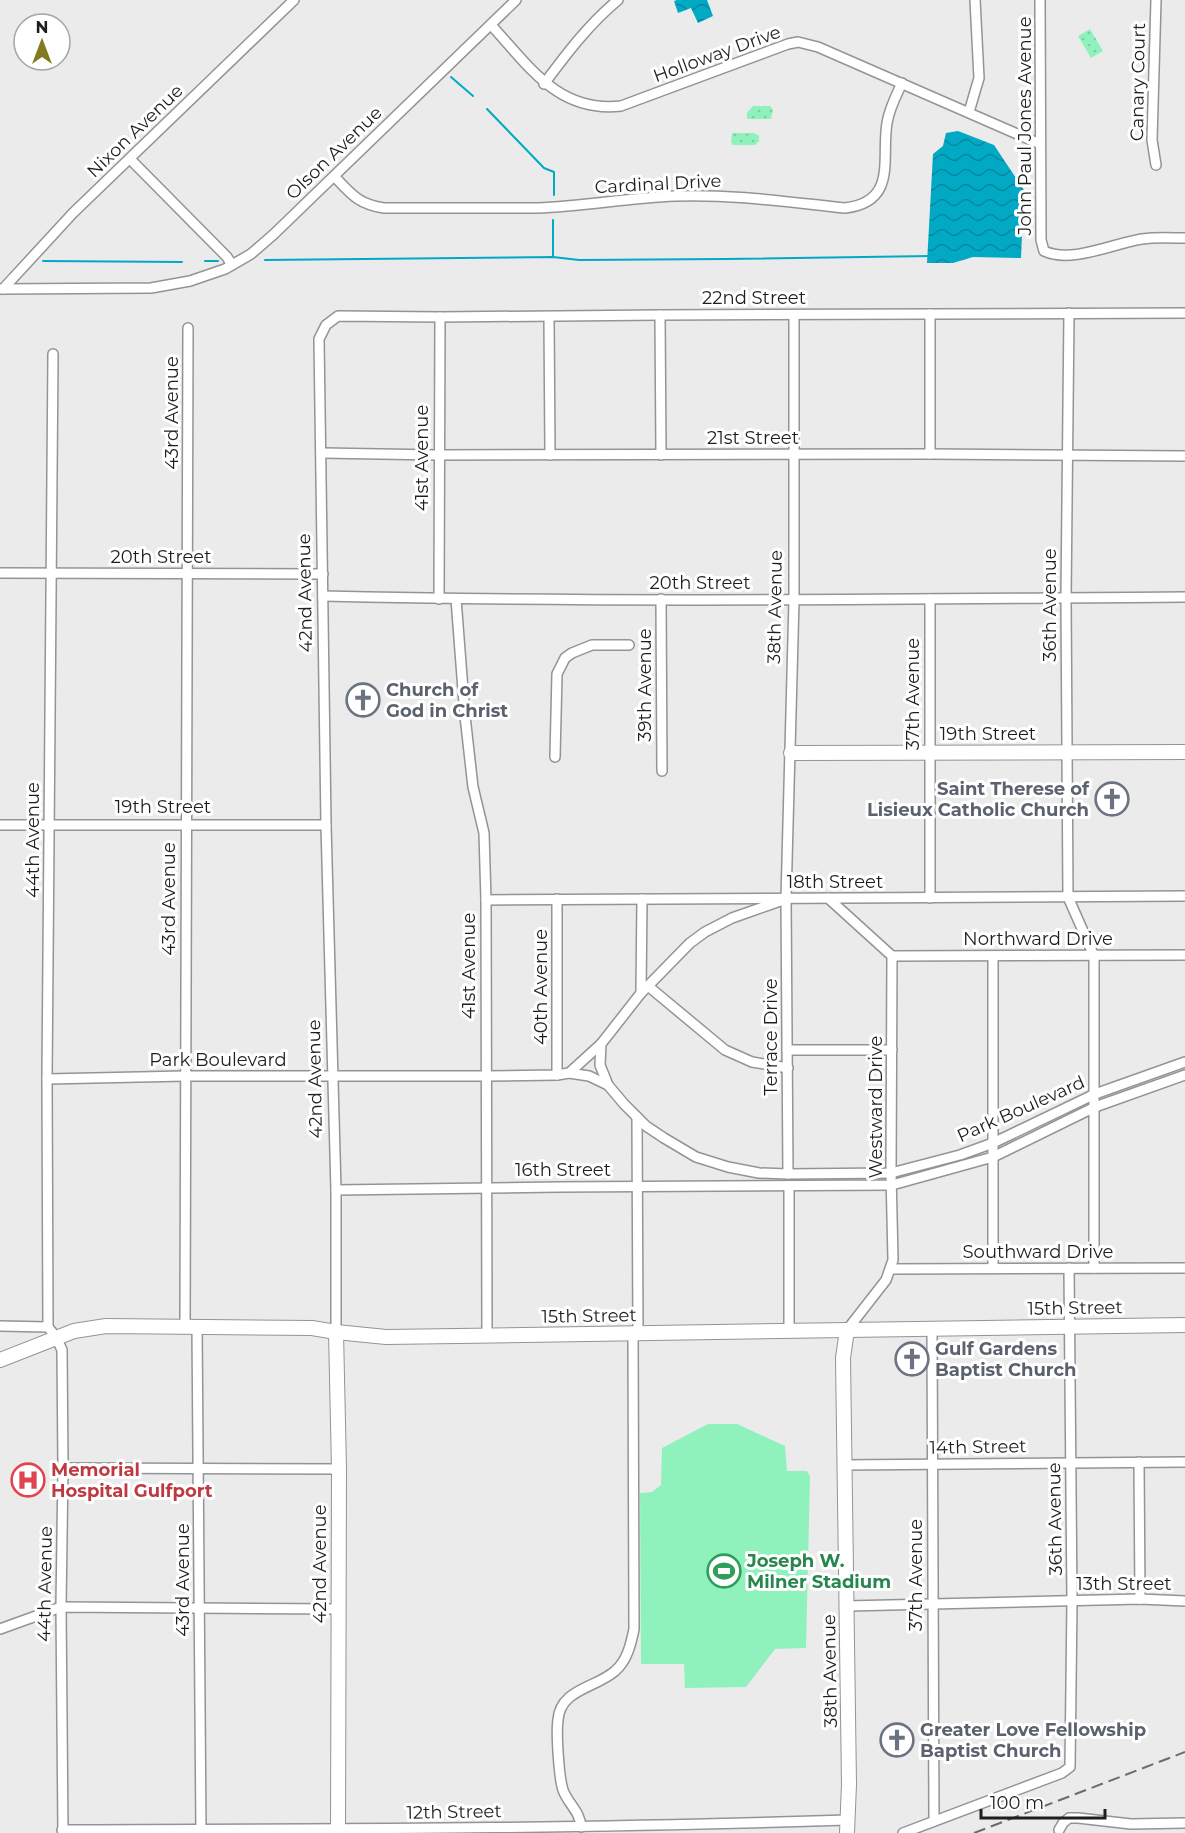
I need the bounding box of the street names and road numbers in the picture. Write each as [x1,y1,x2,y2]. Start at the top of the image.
street label: John Paul Jones Avenue [1014,16,1036,237]
street label: Holloway Drive [650,21,784,87]
street label: Canary Court [1126,23,1150,141]
street label: Nixon Avenue [82,80,188,182]
street label: Olson Avenue [281,102,387,204]
street label: Cardinal Drive [594,170,722,198]
street label: 22nd Street [702,287,806,309]
street label: 43rd Avenue [161,356,183,470]
street label: 41st Avenue [411,405,433,511]
street label: 21st Street [707,427,799,449]
street label: 42nd Avenue [293,533,317,653]
street label: 20th Street [111,546,211,568]
street label: 36th Avenue [1039,548,1061,662]
street label: 38th Avenue [763,550,787,664]
street label: 20th Street [650,572,750,594]
street label: 39th Avenue [634,628,656,742]
street label: 37th Avenue [902,638,924,750]
street label: 19th Street [940,723,1036,745]
street label: 44th Avenue [22,782,44,898]
street label: 19th Street [115,796,211,818]
street label: 43rd Avenue [158,842,180,956]
street label: 18th Street [787,871,883,893]
street label: 41st Avenue [458,913,480,1019]
street label: Northward Drive [963,928,1113,950]
street label: 40th Avenue [530,929,552,1045]
street label: Terrace Drive [760,978,782,1096]
street label: 42nd Avenue [303,1019,327,1139]
street label: Westward Drive [865,1035,887,1178]
street label: Park Boulevard [149,1049,287,1071]
street label: Park Boulevard [954,1071,1088,1147]
street label: 16th Street [515,1159,611,1181]
street label: Southward Drive [963,1241,1114,1263]
street label: 15th Street [1027,1296,1123,1320]
street label: 15th Street [541,1304,637,1328]
street label: 14th Street [929,1435,1027,1459]
street label: 36th Avenue [1043,1462,1067,1576]
street label: 42nd Avenue [309,1504,331,1624]
street label: 37th Avenue [905,1519,927,1631]
street label: 43rd Avenue [172,1523,194,1637]
street label: 44th Avenue [33,1526,57,1642]
street label: 13th Street [1076,1573,1172,1595]
street label: 38th Avenue [818,1614,842,1728]
street label: 12th Street [406,1800,502,1824]

